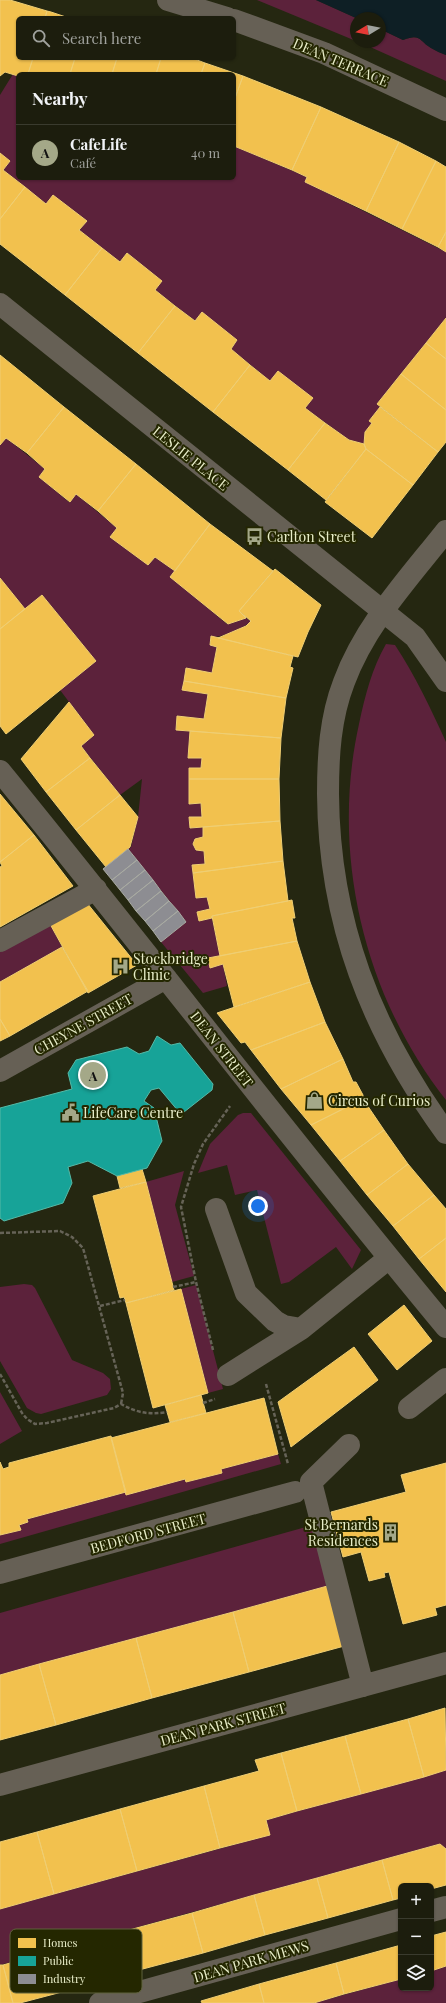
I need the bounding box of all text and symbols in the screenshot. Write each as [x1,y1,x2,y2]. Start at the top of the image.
north arrow [350,12,386,48]
search box [16,16,236,60]
icon: search [30,27,52,49]
text: Search here [62,28,141,48]
street label: DEAN TERRACE [290,33,392,91]
text: Nearby [32,87,87,109]
text: CafeLife [70,134,127,154]
text: A [41,144,49,161]
text: 40 m [191,144,220,161]
text: Café [70,154,96,171]
street label: LESLIE PLACE [149,421,233,495]
bus stop icon: Carlton Street [244,526,264,546]
place label: Carlton Street [267,527,357,546]
place label: Stockbridge Clinic [133,949,208,984]
hospital icon: Stockbridge Clinic [110,956,130,976]
street label: CHEYNE STREET [30,989,136,1059]
street label: DEAN STREET [186,1007,258,1091]
pin: A [80,1060,106,1090]
shop icon: Circus of Curios [305,1090,325,1110]
place label: Circus of Curios [328,1091,430,1110]
public building icon: LifeCare Centre [60,1102,80,1122]
place label: LifeCare Centre [83,1103,183,1122]
your location [248,1196,268,1216]
street label: BEDFORD STREET [88,1508,208,1558]
place label: St Bernards Residences [305,1515,378,1550]
building icon: St Bernards Residences [381,1522,401,1542]
street label: DEAN PARK STREET [158,1698,288,1750]
map controls [398,1883,434,1991]
button: + [398,1883,434,1919]
button: − [398,1919,434,1955]
legend [10,1929,142,1993]
text: Homes [43,1935,77,1950]
street label: DEAN PARK MEWS [191,1935,311,1987]
text: Public [43,1953,74,1968]
button: layers [398,1955,434,1991]
text: Industry [43,1971,86,1986]

